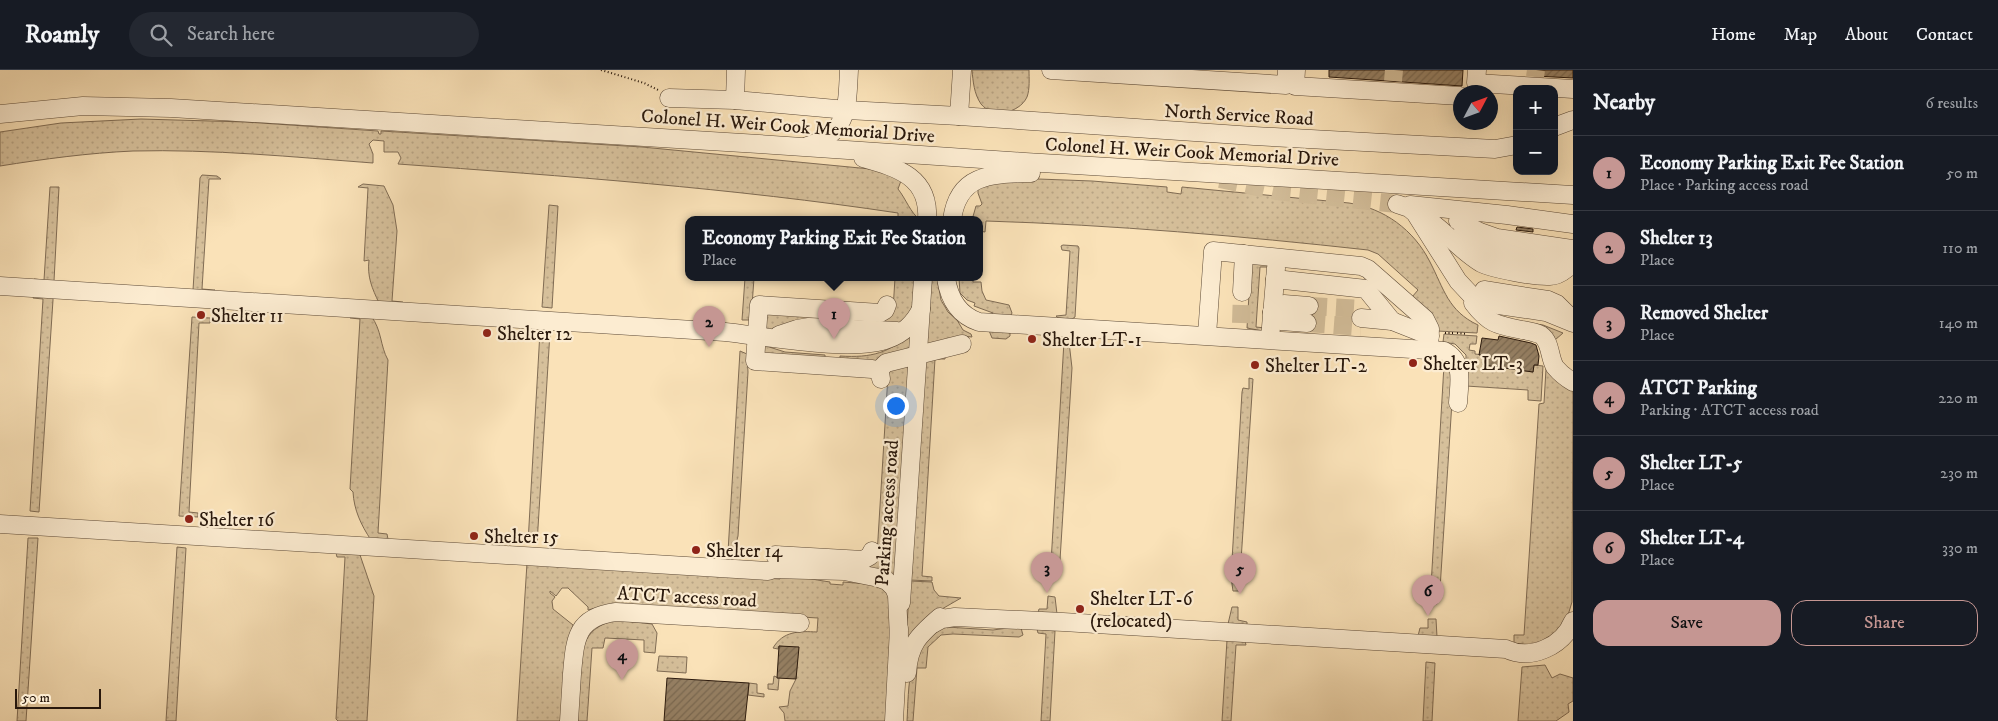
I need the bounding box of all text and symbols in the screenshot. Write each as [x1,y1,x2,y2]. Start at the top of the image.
search box [129,12,479,57]
text: Roamly [25,20,99,50]
icon: search [147,21,175,49]
text: Search here [187,23,275,46]
text: Home [1711,24,1756,46]
text: Map [1784,24,1817,46]
text: About [1845,24,1888,46]
text: Contact [1916,24,1973,46]
north arrow [1453,85,1498,130]
map controls [1513,85,1558,175]
button: + [1513,85,1558,130]
text: Nearby [1593,90,1655,116]
text: 6 results [1925,93,1978,113]
street label: North Service Road [1164,100,1315,131]
street label: Colonel H. Weir Cook Memorial Drive [640,105,936,148]
button: − [1513,130,1558,175]
street label: Colonel H. Weir Cook Memorial Drive [1044,133,1340,172]
text: Economy Parking Exit Fee Station [1640,152,1904,175]
text: 1 [1606,163,1612,183]
text: 50 m [1946,163,1978,183]
text: Place · Parking access road [1640,175,1808,195]
popup [685,216,983,281]
text: Economy Parking Exit Fee Station [702,227,966,250]
text: Shelter 13 [1640,227,1713,250]
text: 2 [1605,238,1613,258]
text: 110 m [1942,238,1978,258]
text: Place [702,250,736,270]
text: Place [1640,250,1674,270]
pin: 1 [818,298,850,339]
text: Removed Shelter [1640,302,1768,325]
place label: Shelter 11 [211,305,283,328]
pin: 2 [693,306,725,347]
marker: Shelter 11 [195,309,207,321]
text: 3 [1606,313,1612,333]
text: 140 m [1939,313,1978,333]
place label: Shelter 12 [497,323,572,346]
text: Place [1640,325,1674,345]
marker: Shelter 12 [481,327,493,339]
place label: Shelter LT-1 [1042,329,1142,352]
marker: Shelter LT-1 [1026,333,1038,345]
place label: Shelter LT-3 [1423,353,1523,376]
place label: Shelter LT-2 [1265,355,1368,378]
marker: Shelter LT-3 [1407,357,1419,369]
marker: Shelter LT-2 [1249,359,1261,371]
text: ATCT Parking [1640,377,1757,400]
text: 4 [1604,388,1614,408]
text: 220 m [1938,388,1978,408]
your location [883,393,909,419]
text: Parking · ATCT access road [1640,400,1819,420]
street label: Parking access road [871,439,904,587]
text: Shelter LT-5 [1640,452,1742,475]
text: 5 [1605,463,1613,483]
text: 230 m [1940,463,1978,483]
text: Place [1640,475,1674,495]
place label: Shelter 16 [199,509,275,532]
marker: Shelter 16 [183,513,195,525]
place label: Shelter 15 [484,526,559,549]
text: Shelter LT-4 [1640,527,1744,550]
marker: Shelter 15 [468,530,480,542]
text: 6 [1605,538,1613,558]
text: 330 m [1942,538,1978,558]
place label: Shelter 14 [706,540,783,563]
marker: Shelter 14 [690,544,702,556]
text: Place [1640,550,1674,570]
pin: 3 [1031,552,1063,593]
pin: 5 [1224,553,1256,594]
pin: 6 [1412,575,1444,616]
street label: ATCT access road [616,582,758,613]
place label: Shelter LT-6 (relocated) [1090,588,1194,633]
button: Save [1593,600,1781,646]
button: Share [1791,600,1978,646]
marker: Shelter LT-6 (relocated) [1074,603,1086,615]
pin: 4 [606,639,638,680]
scale bar [15,686,101,709]
text: 50 m [22,689,50,707]

